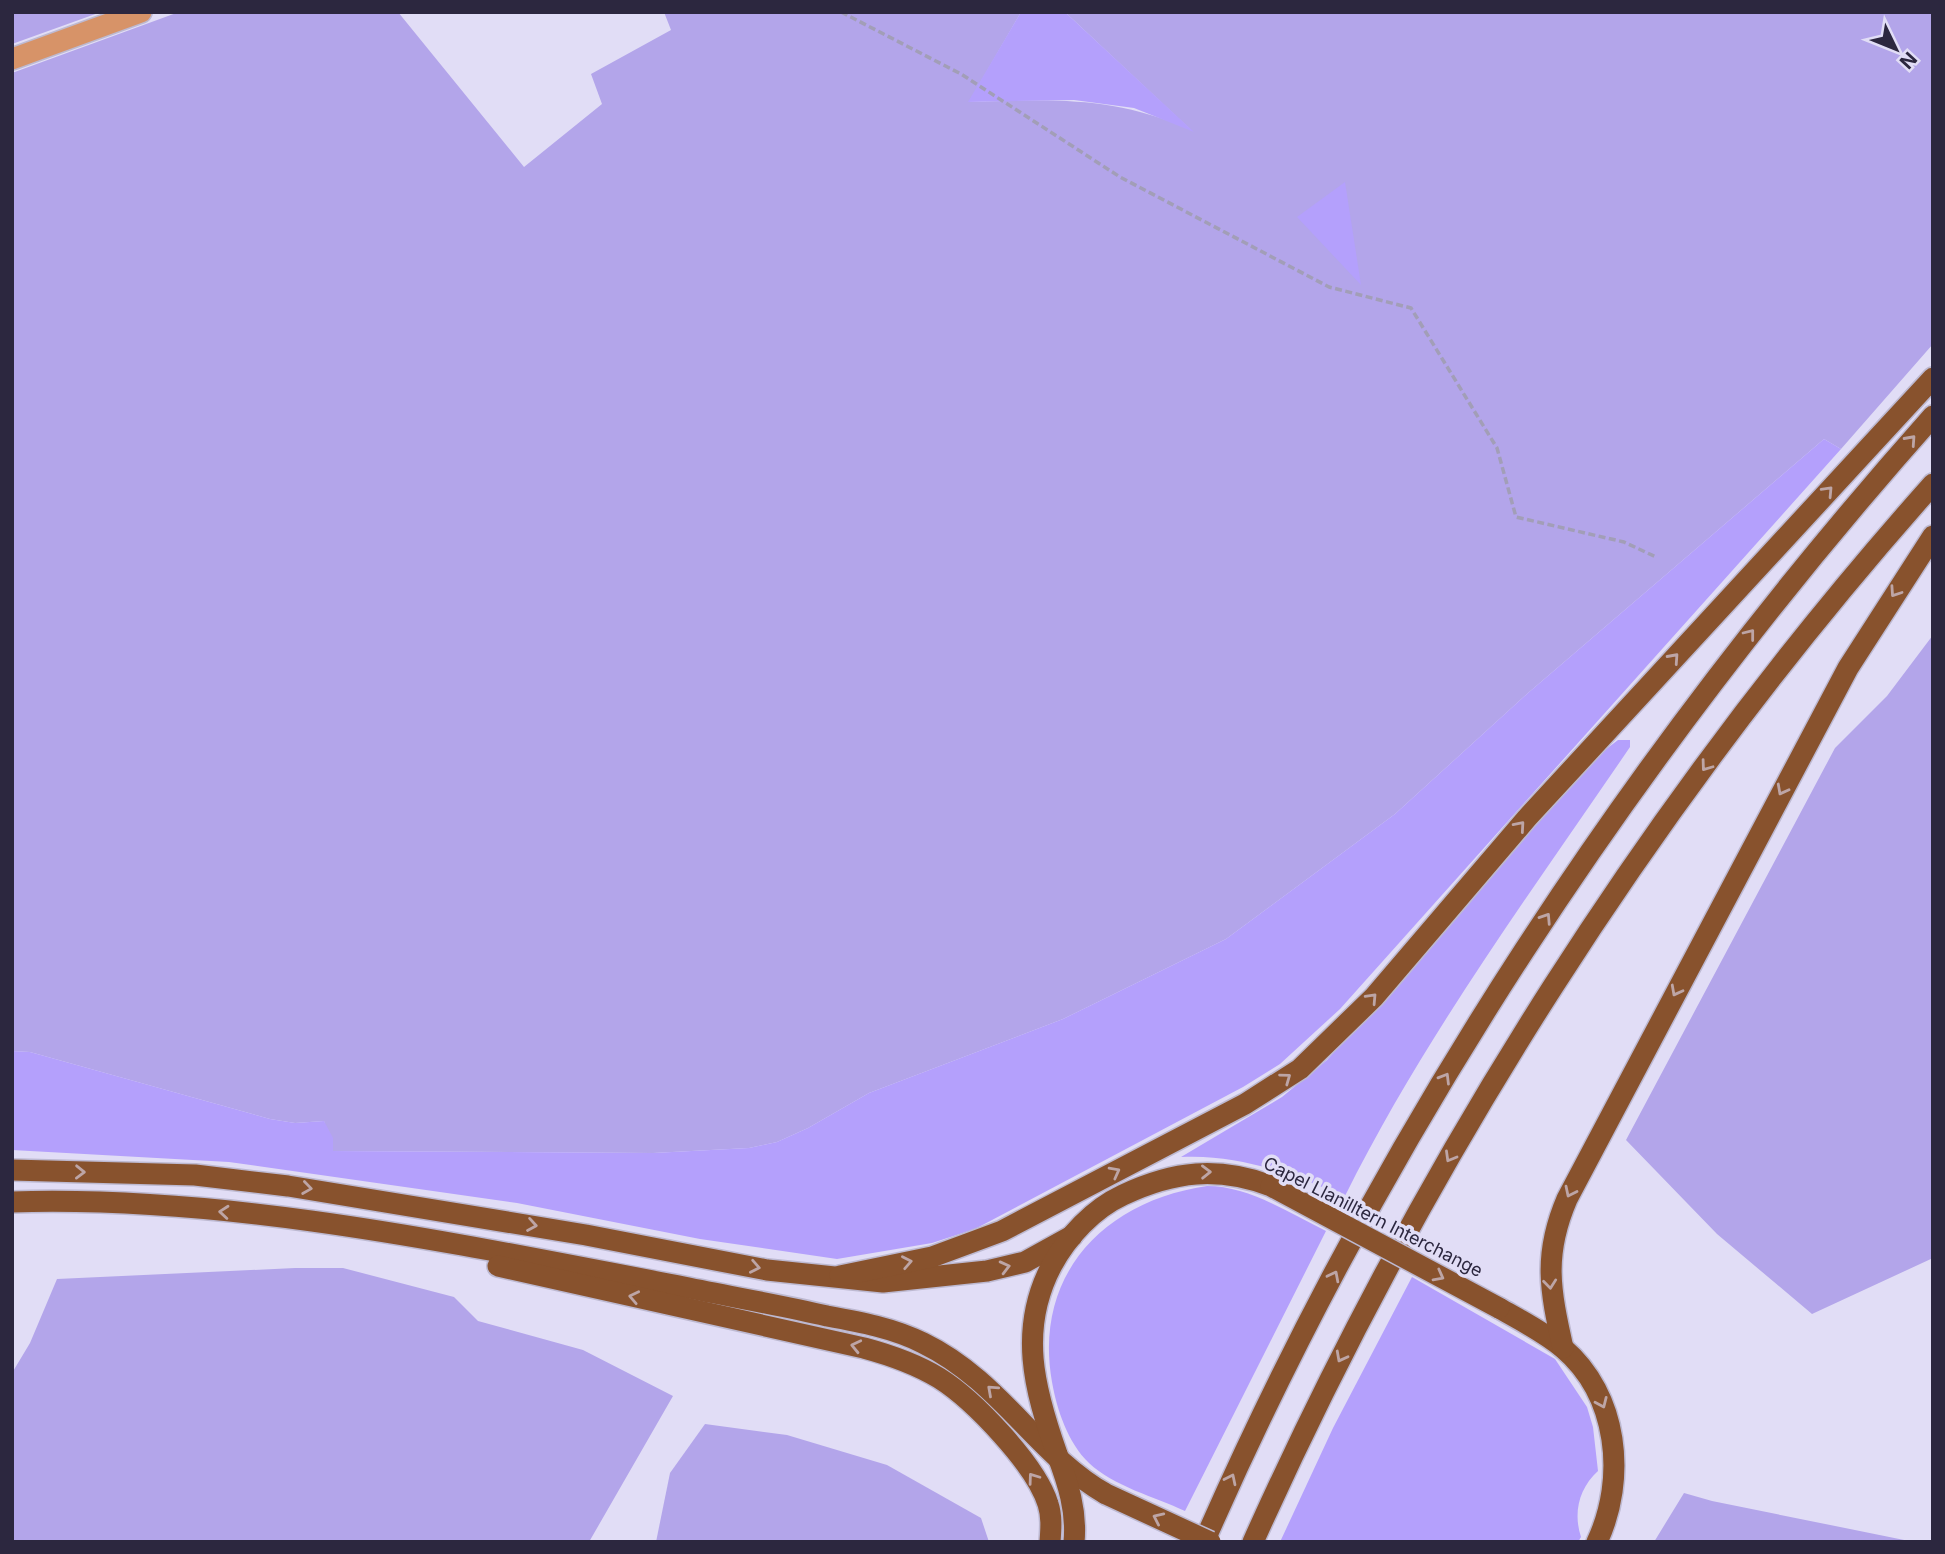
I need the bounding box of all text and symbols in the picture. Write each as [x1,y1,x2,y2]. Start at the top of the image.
north arrow [1861,14,1931,84]
text: N [1895,47,1921,73]
one-way arrow [1903,435,1916,448]
one-way arrow [1820,486,1832,499]
one-way arrow [1890,585,1903,598]
one-way arrow [1742,629,1755,641]
one-way arrow [1665,653,1678,666]
one-way arrow [1702,758,1715,771]
one-way arrow [1777,783,1791,795]
one-way arrow [1512,821,1524,834]
one-way arrow [1538,913,1550,926]
one-way arrow [1671,984,1684,996]
one-way arrow [1364,993,1377,1006]
one-way arrow [1437,1072,1450,1085]
one-way arrow [1279,1074,1291,1086]
one-way arrow [1445,1150,1458,1163]
street label: Capel Llanilltern Interchange [1260,1152,1486,1281]
one-way arrow [76,1164,86,1180]
one-way arrow [1201,1164,1211,1180]
one-way arrow [1107,1166,1120,1180]
one-way arrow [301,1181,313,1196]
one-way arrow [1565,1185,1578,1198]
one-way arrow [218,1205,229,1220]
one-way arrow [526,1217,538,1232]
one-way arrow [901,1256,913,1271]
one-way arrow [749,1259,761,1274]
one-way arrow [999,1261,1011,1275]
one-way arrow [1432,1268,1444,1281]
one-way arrow [1325,1271,1339,1283]
one-way arrow [1542,1278,1557,1289]
one-way arrow [628,1291,640,1306]
one-way arrow [850,1340,862,1354]
one-way arrow [1336,1350,1350,1362]
one-way arrow [988,1386,1001,1399]
one-way arrow [1594,1396,1608,1408]
one-way arrow [1029,1473,1042,1486]
one-way arrow [1223,1474,1237,1486]
one-way arrow [1153,1512,1165,1526]

